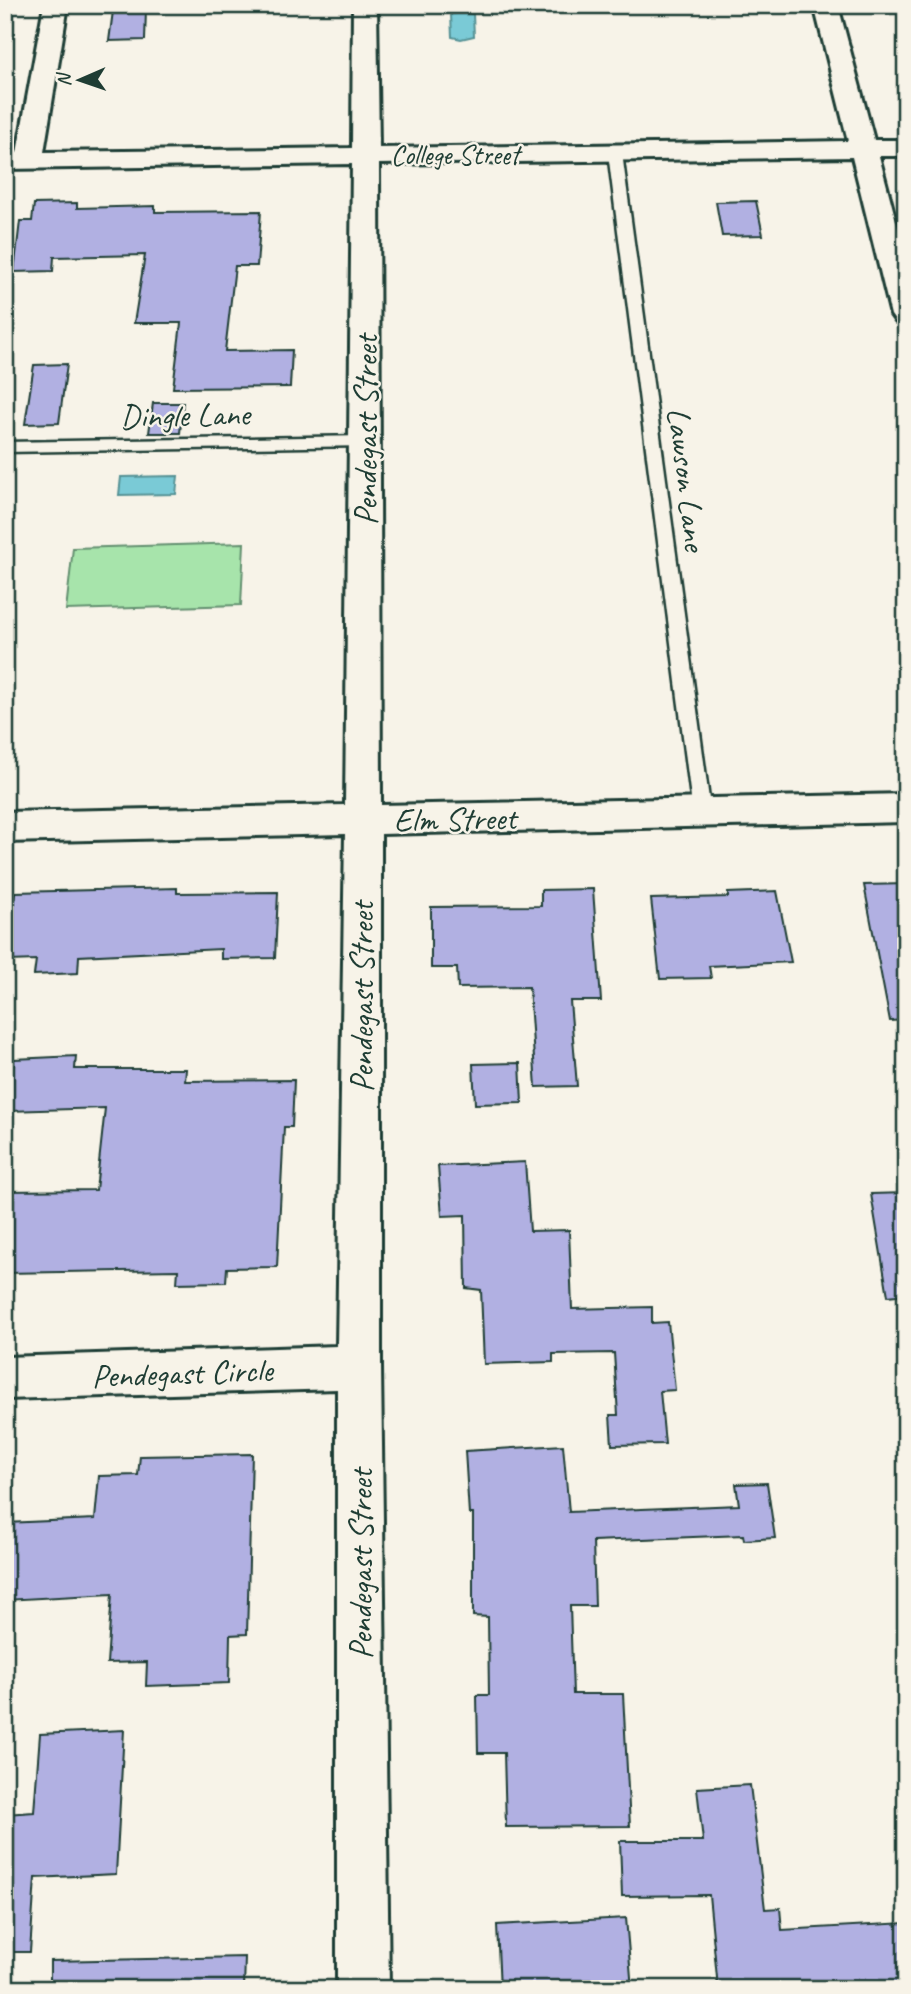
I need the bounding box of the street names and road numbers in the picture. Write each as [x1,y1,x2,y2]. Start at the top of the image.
street label: College Street [391,137,523,172]
street label: Pendegast Street [345,332,387,525]
street label: Dingle Lane [120,393,253,437]
street label: Lawson Lane [657,405,717,555]
street label: Elm Street [393,797,520,841]
street label: Pendegast Street [341,899,383,1092]
street label: Pendegast Circle [91,1349,275,1397]
street label: Pendegast Street [340,1466,382,1659]

